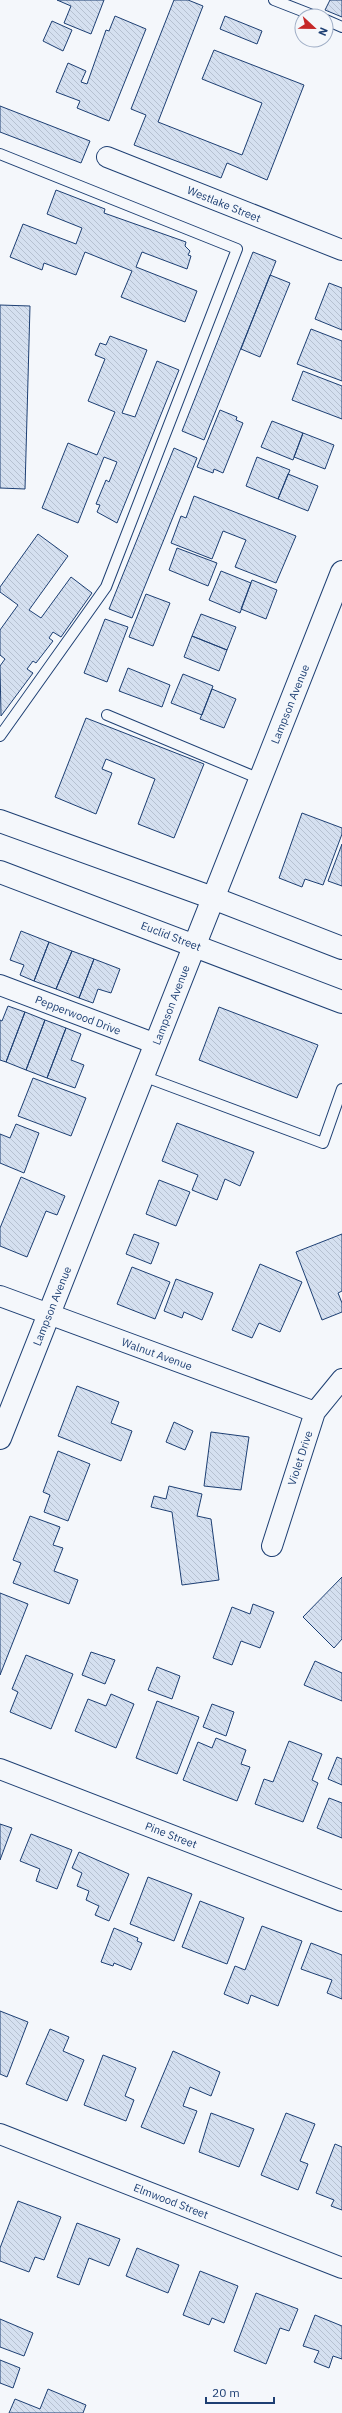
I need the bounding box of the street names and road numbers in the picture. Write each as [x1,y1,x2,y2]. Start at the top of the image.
street label: Westlake Street [185,183,263,225]
street label: Lampson Avenue [268,662,312,746]
street label: Euclid Street [139,918,203,954]
street label: Lampson Avenue [149,963,193,1047]
street label: Pepperwood Drive [33,992,123,1038]
street label: Lampson Avenue [30,1264,74,1348]
street label: Walnut Avenue [120,1335,194,1373]
street label: Violet Drive [285,1429,315,1487]
street label: Pine Street [143,1819,199,1851]
street label: Elmwood Street [132,2180,210,2222]

